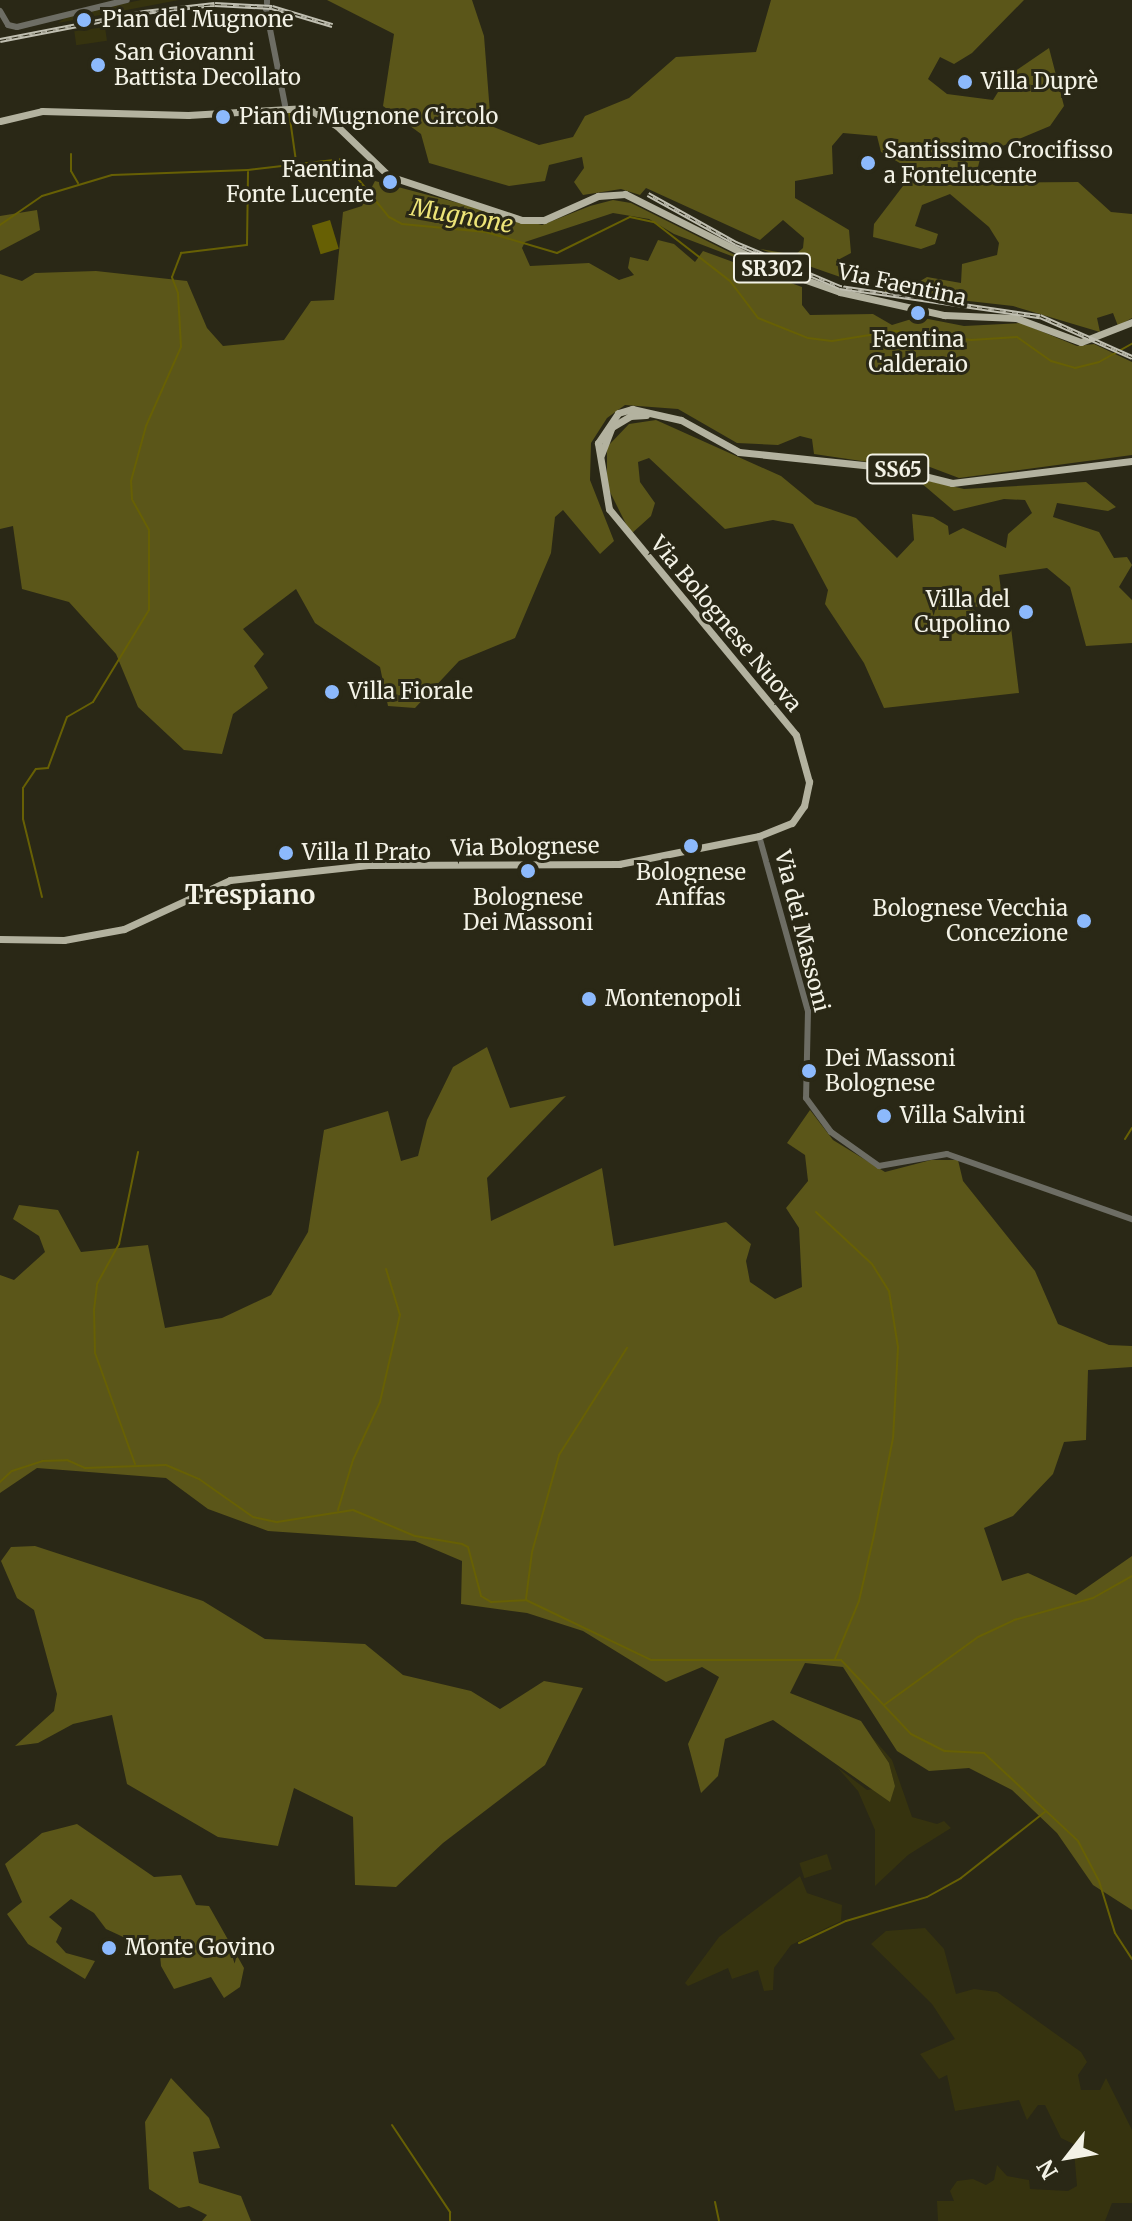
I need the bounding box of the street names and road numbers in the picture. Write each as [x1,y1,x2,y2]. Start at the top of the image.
road number: SR302 [732,252,812,284]
street label: Via Faentina [835,258,969,312]
road number: SS65 [866,453,930,485]
street label: Via Bolognese Nuova [645,531,807,717]
street label: Via Bolognese [450,833,600,861]
street label: Via dei Massoni [769,847,835,1015]

